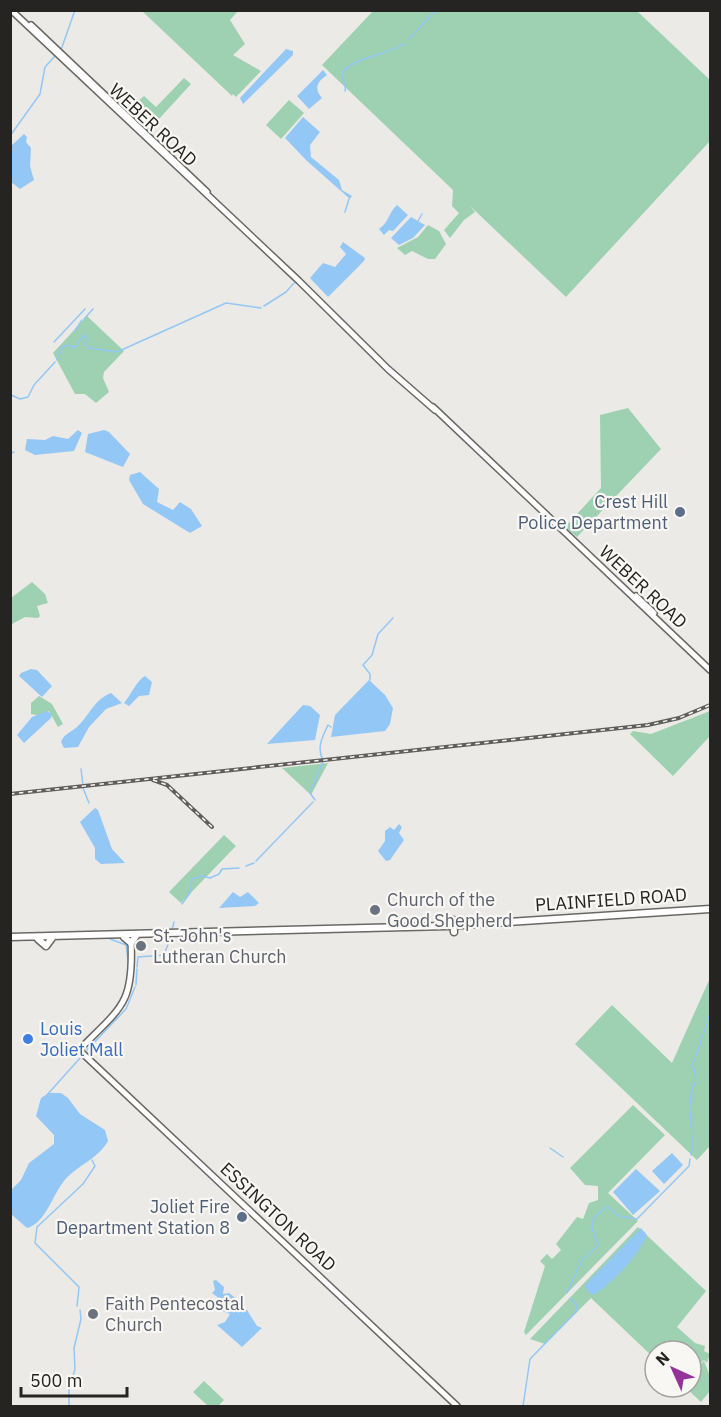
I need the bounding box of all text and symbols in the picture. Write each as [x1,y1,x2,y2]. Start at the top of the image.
street label: WEBER ROAD [105,78,202,171]
place label: Crest Hill Police Department [518,490,668,534]
marker: Crest Hill Police Department [673,505,687,519]
street label: WEBER ROAD [595,540,692,633]
street label: PLAINFIELD ROAD [534,883,688,916]
place label: Church of the Good Shepherd [387,888,512,932]
marker: Church of the Good Shepherd [368,903,382,917]
place label: St. John's Lutheran Church [153,924,287,968]
marker: St. John's Lutheran Church [134,939,148,953]
place label: Louis Joliet Mall [40,1017,123,1061]
marker: Louis Joliet Mall [21,1032,35,1046]
street label: ESSINGTON ROAD [216,1157,341,1276]
place label: Joliet Fire Department Station 8 [56,1195,230,1239]
marker: Joliet Fire Department Station 8 [235,1210,249,1224]
place label: Faith Pentecostal Church [105,1292,245,1336]
marker: Faith Pentecostal Church [86,1307,100,1321]
north arrow [643,1339,703,1399]
text: N [651,1347,674,1370]
scale bar [21,1360,128,1398]
text: 500 m [30,1369,82,1392]

